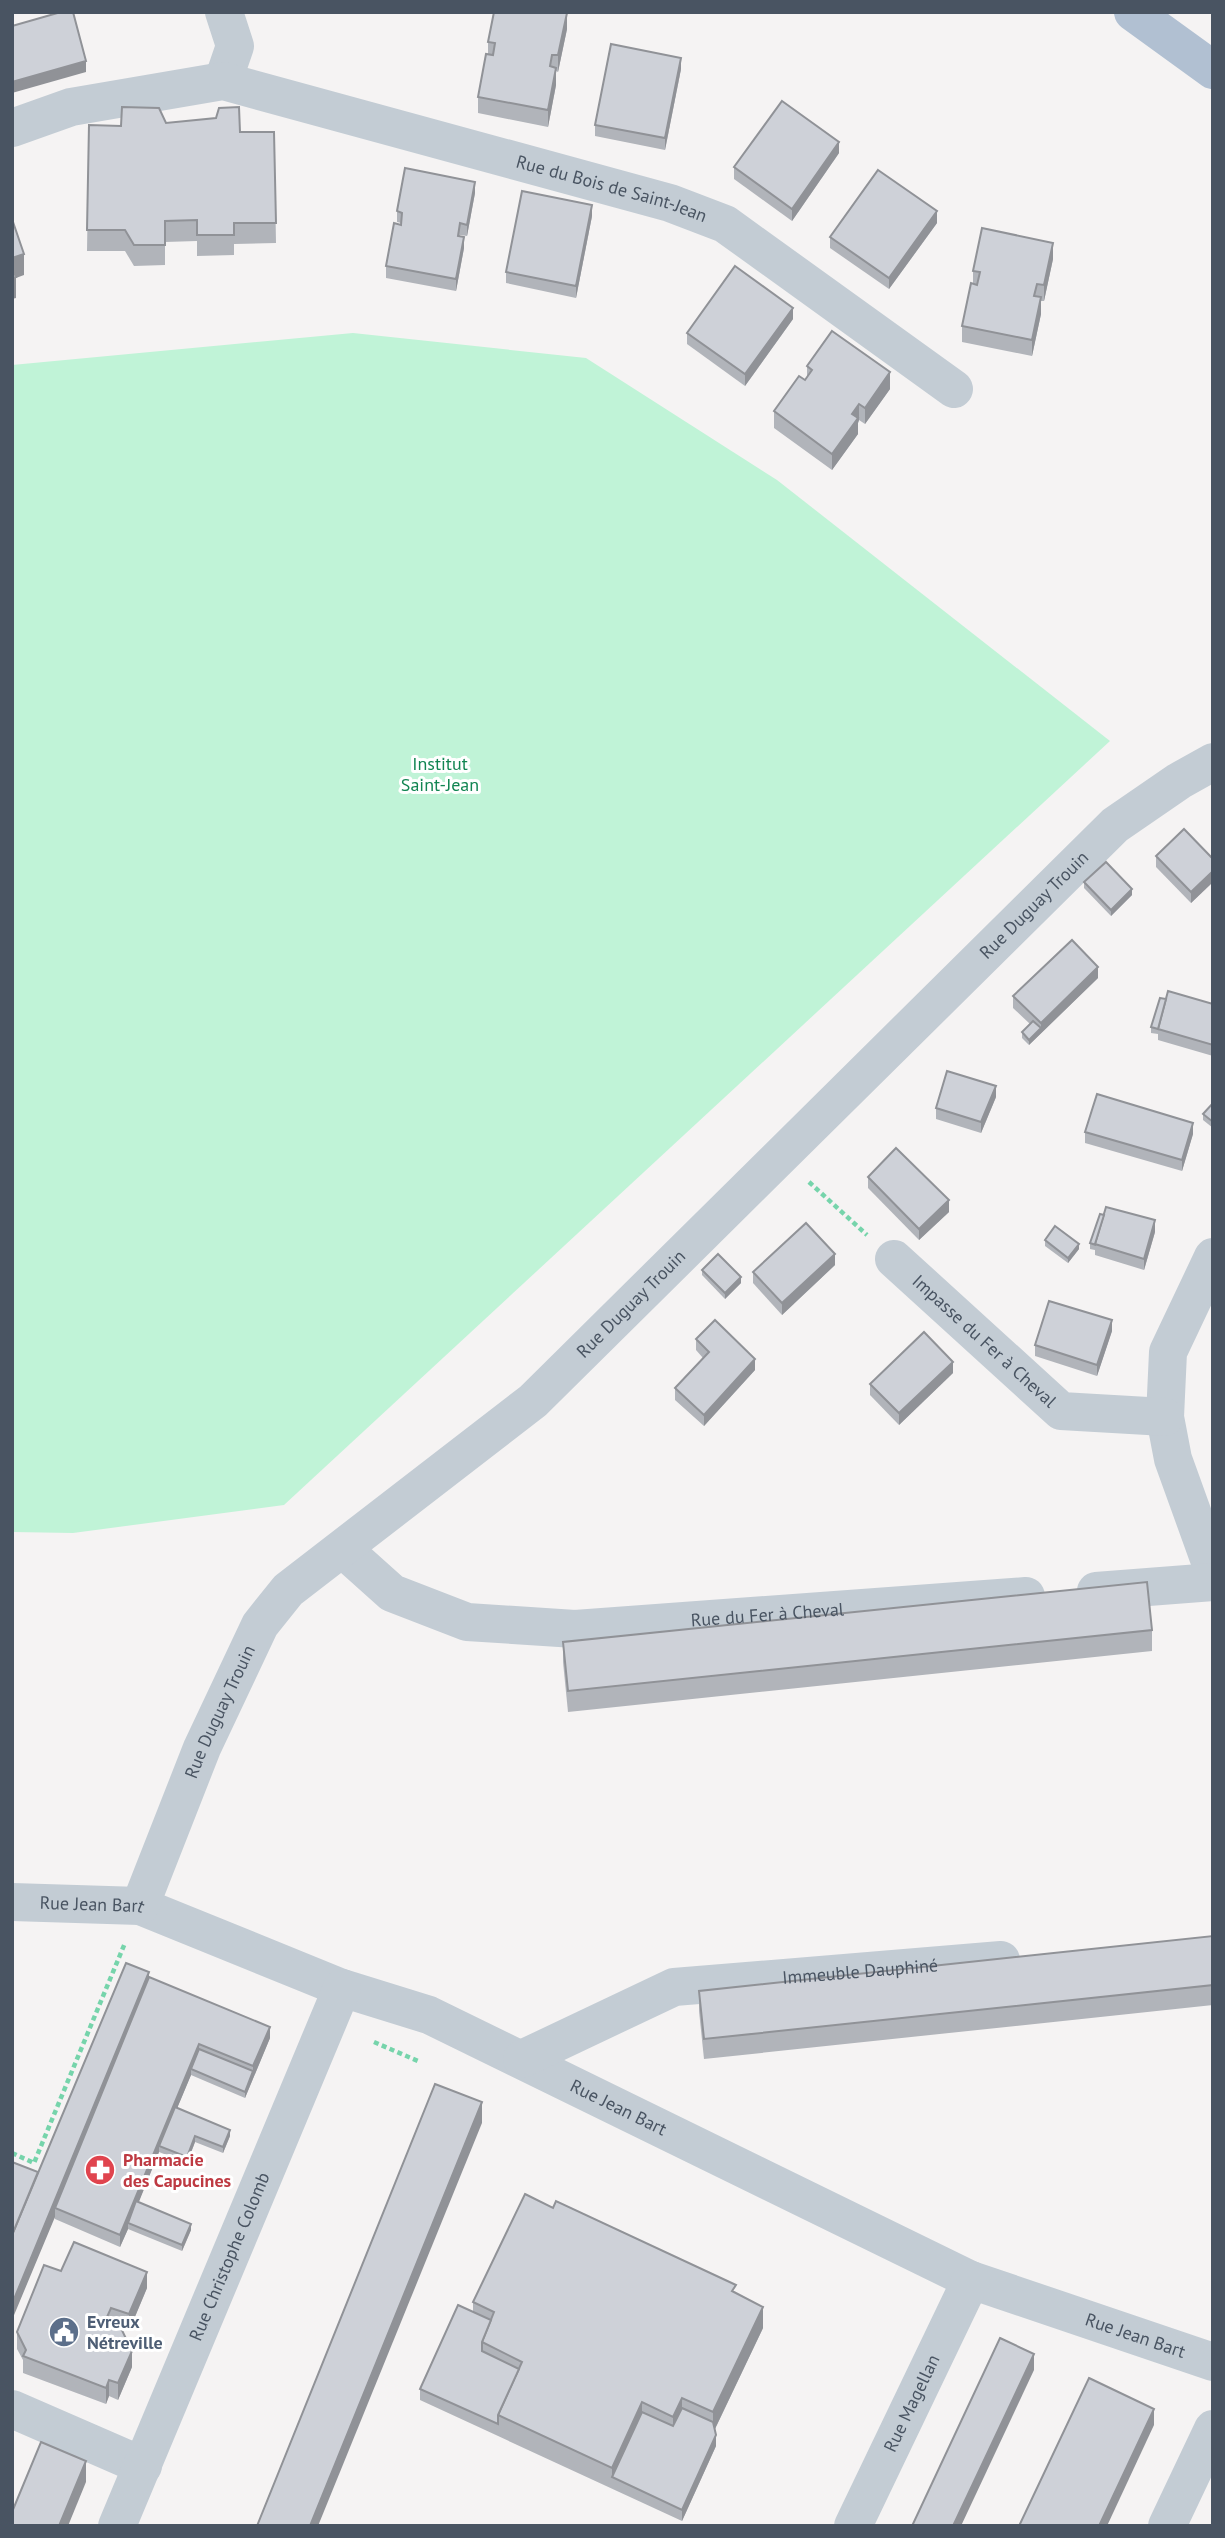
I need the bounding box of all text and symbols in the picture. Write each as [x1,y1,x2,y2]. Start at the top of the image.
street label: Rue du Bois de Saint-Jean [514,150,710,227]
park label: Institut Saint-Jean [401,752,479,796]
street label: Rue Duguay Trouin [974,846,1093,964]
street label: Rue Duguay Trouin [571,1245,690,1362]
street label: Impasse du Fer à Cheval [908,1269,1062,1413]
street label: Rue du Fer à Cheval [690,1597,845,1631]
street label: Rue Duguay Trouin [179,1641,260,1782]
street label: Rue Jean Bart [39,1891,148,1918]
street label: Immeuble Dauphiné [781,1953,939,1989]
street label: Rue Jean Bart [567,2074,671,2140]
place label: Pharmacie des Capucines [123,2148,232,2192]
pharmacy icon: Pharmacie des Capucines [83,2153,117,2187]
street label: Rue Christophe Colomb [184,2169,275,2344]
street label: Rue Jean Bart [1082,2308,1189,2363]
place label: Evreux Nétreville [87,2310,163,2354]
public building icon: Evreux Nétreville [47,2315,81,2349]
street label: Rue Magellan [878,2351,945,2456]

